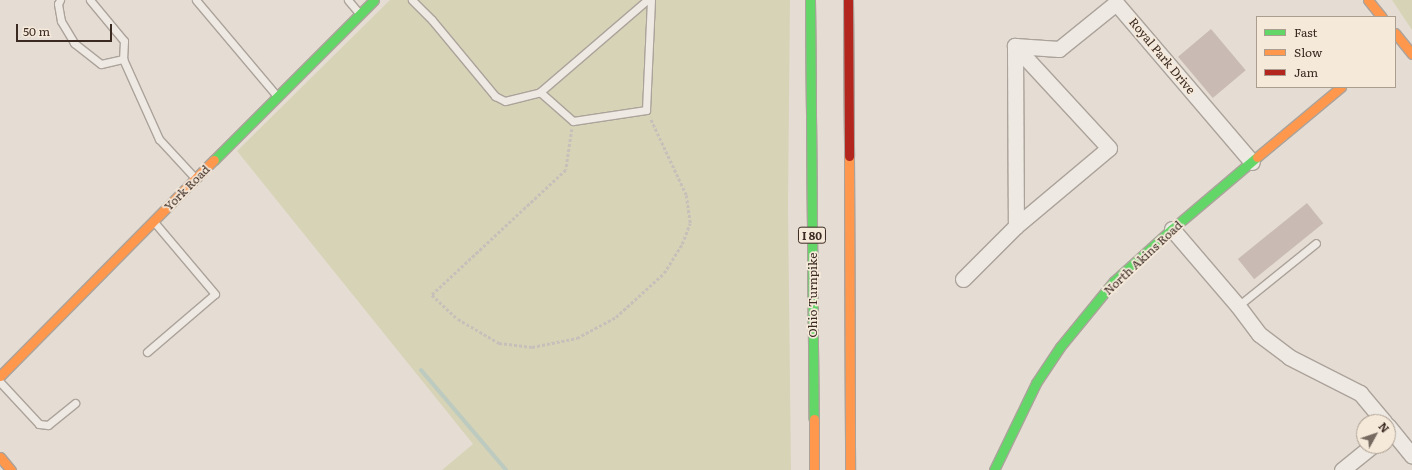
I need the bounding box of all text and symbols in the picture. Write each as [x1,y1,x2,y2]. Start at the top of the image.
street label: Royal Park Drive [1126,15,1198,97]
scale bar [18,16,114,42]
legend [1256,16,1396,88]
text: 50 m [23,22,50,40]
text: Fast [1294,23,1317,41]
text: Slow [1294,43,1322,61]
text: Jam [1294,63,1318,81]
street label: York Road [161,162,213,214]
street label: North Akins Road [1101,218,1185,298]
road number: I 80 [797,226,827,244]
street label: Ohio Turnpike [806,253,820,337]
north arrow [1356,414,1396,454]
text: N [1375,418,1394,436]

